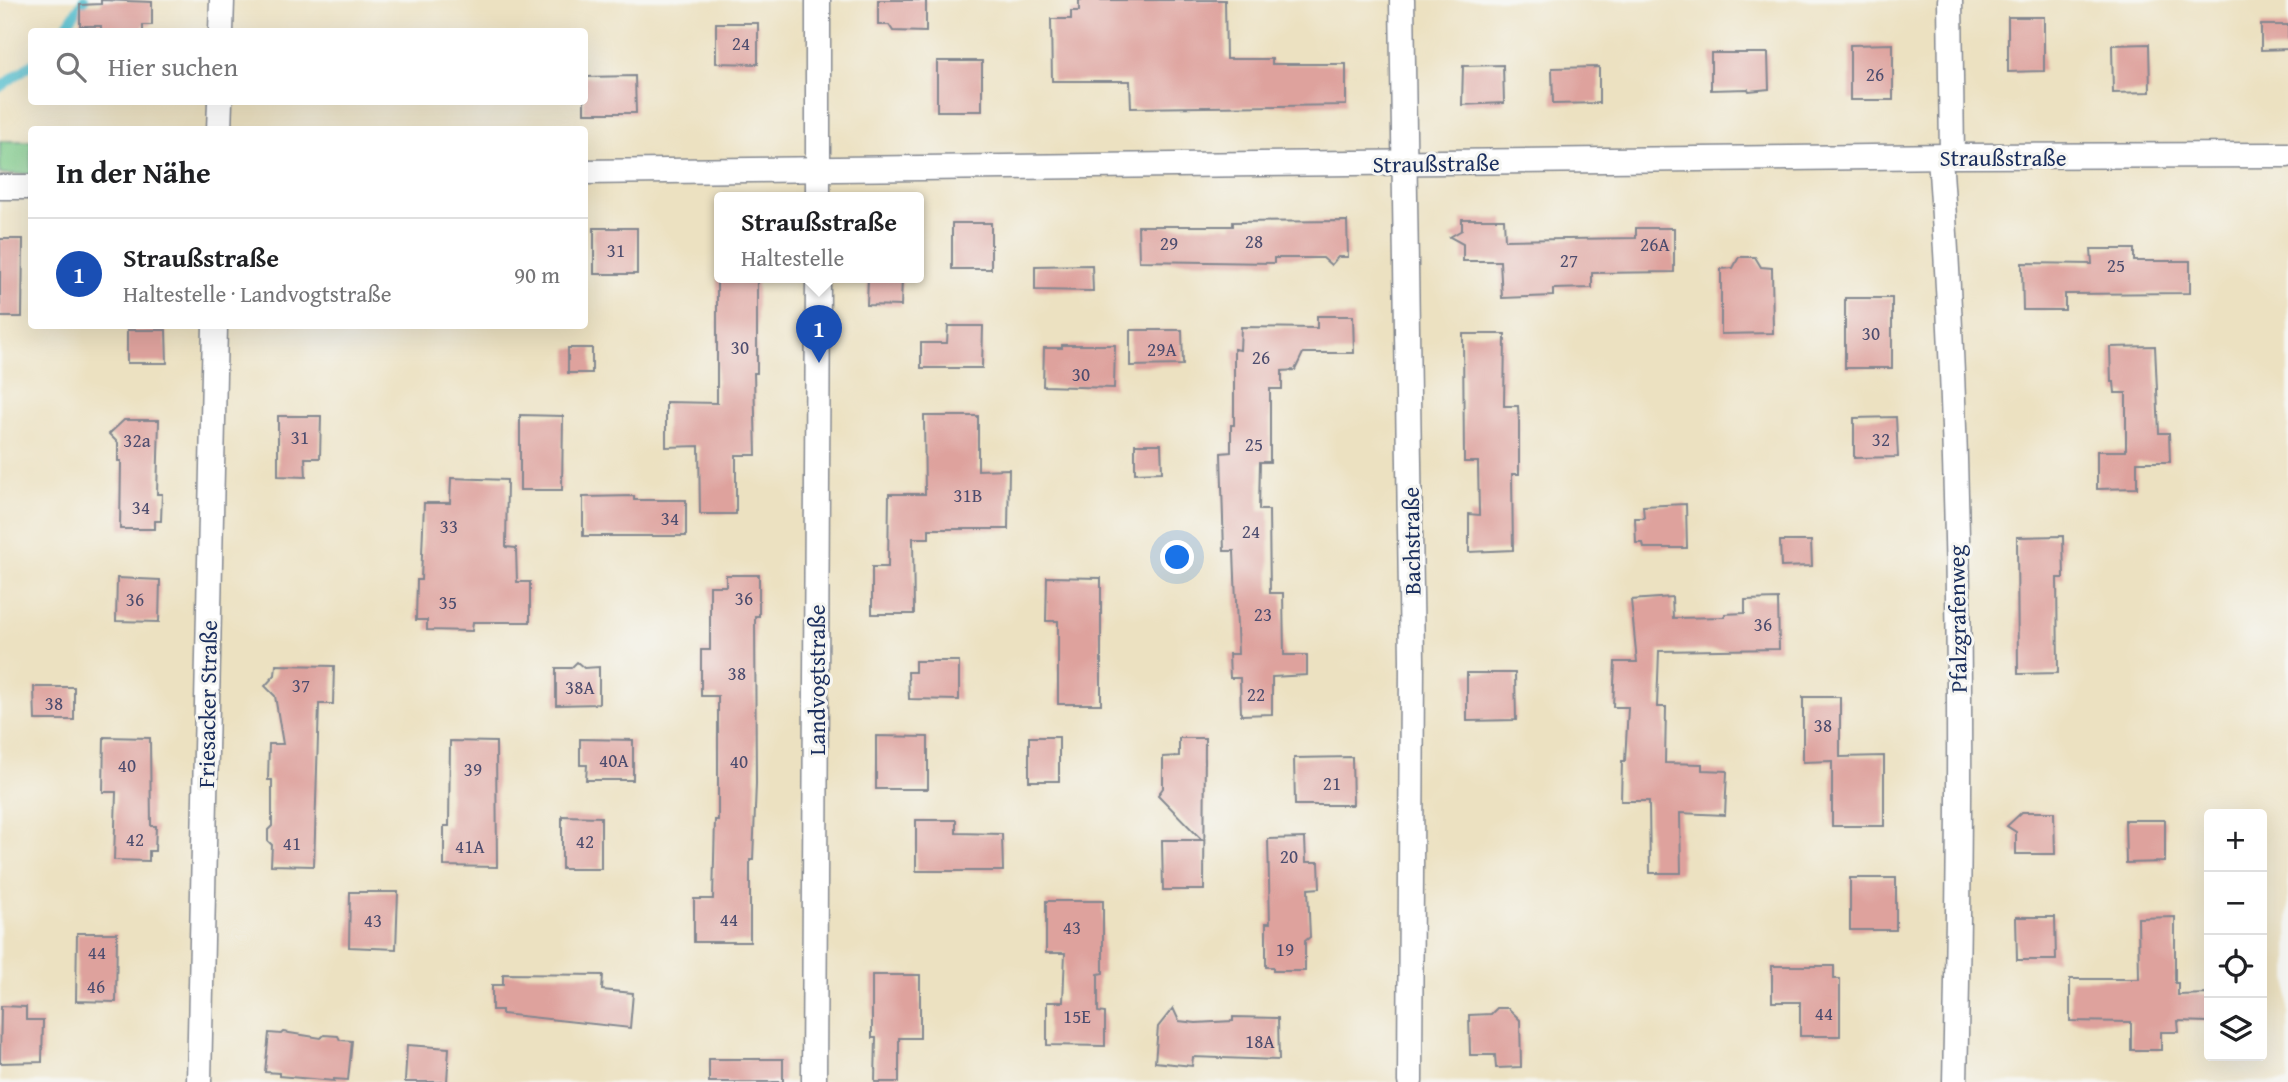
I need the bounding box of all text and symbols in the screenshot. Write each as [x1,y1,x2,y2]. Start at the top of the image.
search box [28,28,588,105]
house number: 24 [732,29,750,57]
text: Hier suchen [108,47,238,86]
icon: search [52,48,90,86]
house number: 26 [1866,60,1884,88]
street label: Straußstraße [1939,141,2067,174]
street label: Straußstraße [1372,145,1500,181]
text: In der Nähe [56,150,211,194]
popup [714,192,924,283]
text: Straußstraße [741,202,897,241]
house number: 28 [1245,227,1263,255]
house number: 29 [1160,229,1178,257]
house number: 26A [1640,230,1670,258]
house number: 31 [607,236,625,264]
text: Straußstraße [123,238,279,277]
text: Haltestelle [741,241,844,274]
house number: 27 [1560,246,1578,274]
house number: 25 [2107,251,2125,279]
text: 1 [73,258,85,291]
text: 90 m [514,258,560,291]
text: Haltestelle · Landvogtstraße [123,277,391,310]
pin: 1 [796,305,842,363]
house number: 30 [1862,319,1880,347]
house number: 30 [731,333,749,361]
house number: 29A [1147,335,1177,363]
house number: 26 [1252,343,1270,371]
house number: 30 [1072,360,1090,388]
house number: 31 [291,423,309,451]
house number: 32 [1872,425,1890,453]
house number: 32a [123,426,151,454]
house number: 25 [1245,430,1263,458]
house number: 31B [953,481,983,509]
street label: Bachstraße [1394,487,1428,595]
house number: 34 [132,493,150,521]
house number: 34 [661,504,679,532]
house number: 33 [440,512,458,540]
house number: 24 [1242,517,1260,545]
your location [1160,540,1194,574]
street label: Pfalzgrafenweg [1939,544,1975,693]
house number: 36 [735,584,753,612]
house number: 36 [126,585,144,613]
house number: 35 [439,588,457,616]
house number: 23 [1254,600,1272,628]
street label: Landvogtstraße [800,604,833,756]
house number: 36 [1754,610,1772,638]
street label: Friesacker Straße [189,620,225,788]
house number: 38 [728,659,746,687]
house number: 37 [292,671,310,699]
house number: 38A [565,673,595,701]
house number: 22 [1247,680,1265,708]
house number: 38 [45,689,63,717]
house number: 38 [1814,711,1832,739]
house number: 40A [599,746,629,774]
house number: 40 [730,747,748,775]
house number: 40 [118,751,136,779]
house number: 39 [464,755,482,783]
house number: 21 [1323,769,1341,797]
map controls [2204,809,2267,1061]
button: + [2204,809,2267,872]
house number: 42 [126,825,144,853]
house number: 42 [576,827,594,855]
house number: 41 [283,829,301,857]
house number: 41A [455,832,485,860]
house number: 20 [1280,842,1298,870]
button: − [2204,872,2267,935]
house number: 44 [720,905,738,933]
house number: 43 [364,906,382,934]
house number: 43 [1063,913,1081,941]
house number: 19 [1276,935,1294,963]
button: locate [2204,935,2267,998]
house number: 44 [88,938,106,966]
house number: 46 [87,972,105,1000]
button: layers [2204,998,2267,1061]
house number: 44 [1815,999,1833,1027]
house number: 15E [1063,1002,1091,1030]
house number: 18A [1245,1027,1275,1055]

